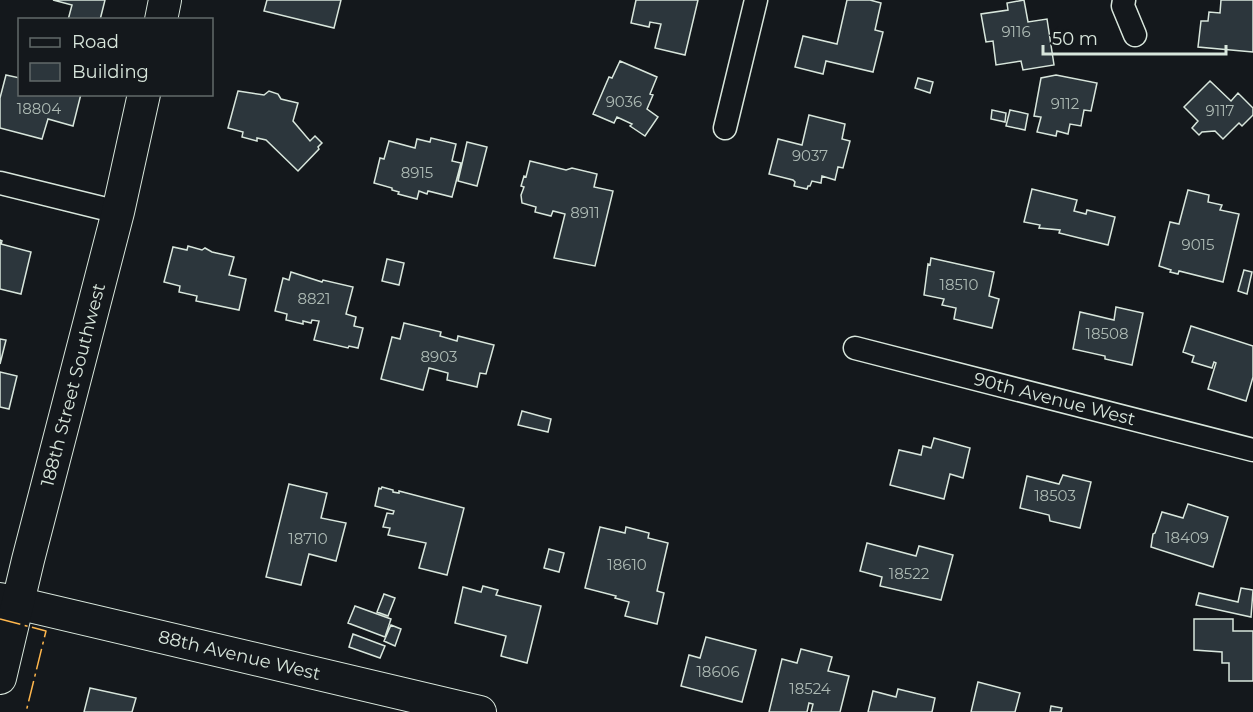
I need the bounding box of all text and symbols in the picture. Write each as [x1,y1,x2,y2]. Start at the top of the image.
legend [18,18,213,96]
scale bar [1043,18,1226,56]
house number: 9116 [1001,22,1031,41]
text: 50 m [1052,28,1098,50]
text: Road [72,31,119,53]
text: Building [72,61,149,83]
house number: 9036 [606,92,642,111]
house number: 9112 [1051,94,1079,113]
house number: 18804 [17,99,61,118]
house number: 9117 [1206,101,1235,120]
house number: 9037 [792,146,828,165]
house number: 8915 [401,163,433,182]
house number: 8911 [570,203,600,222]
house number: 9015 [1182,235,1214,254]
house number: 18510 [940,275,978,294]
street label: 188th Street Southwest [36,281,110,489]
house number: 8821 [297,289,331,308]
house number: 18508 [1086,324,1128,343]
house number: 8903 [421,347,457,366]
street label: 90th Avenue West [971,368,1138,430]
house number: 18503 [1034,486,1076,505]
house number: 18409 [1165,528,1209,547]
house number: 18710 [288,529,328,548]
house number: 18610 [607,555,647,574]
house number: 18522 [889,564,929,583]
street label: 88th Avenue West [156,626,323,685]
house number: 18606 [696,662,740,681]
house number: 18524 [789,679,831,698]

